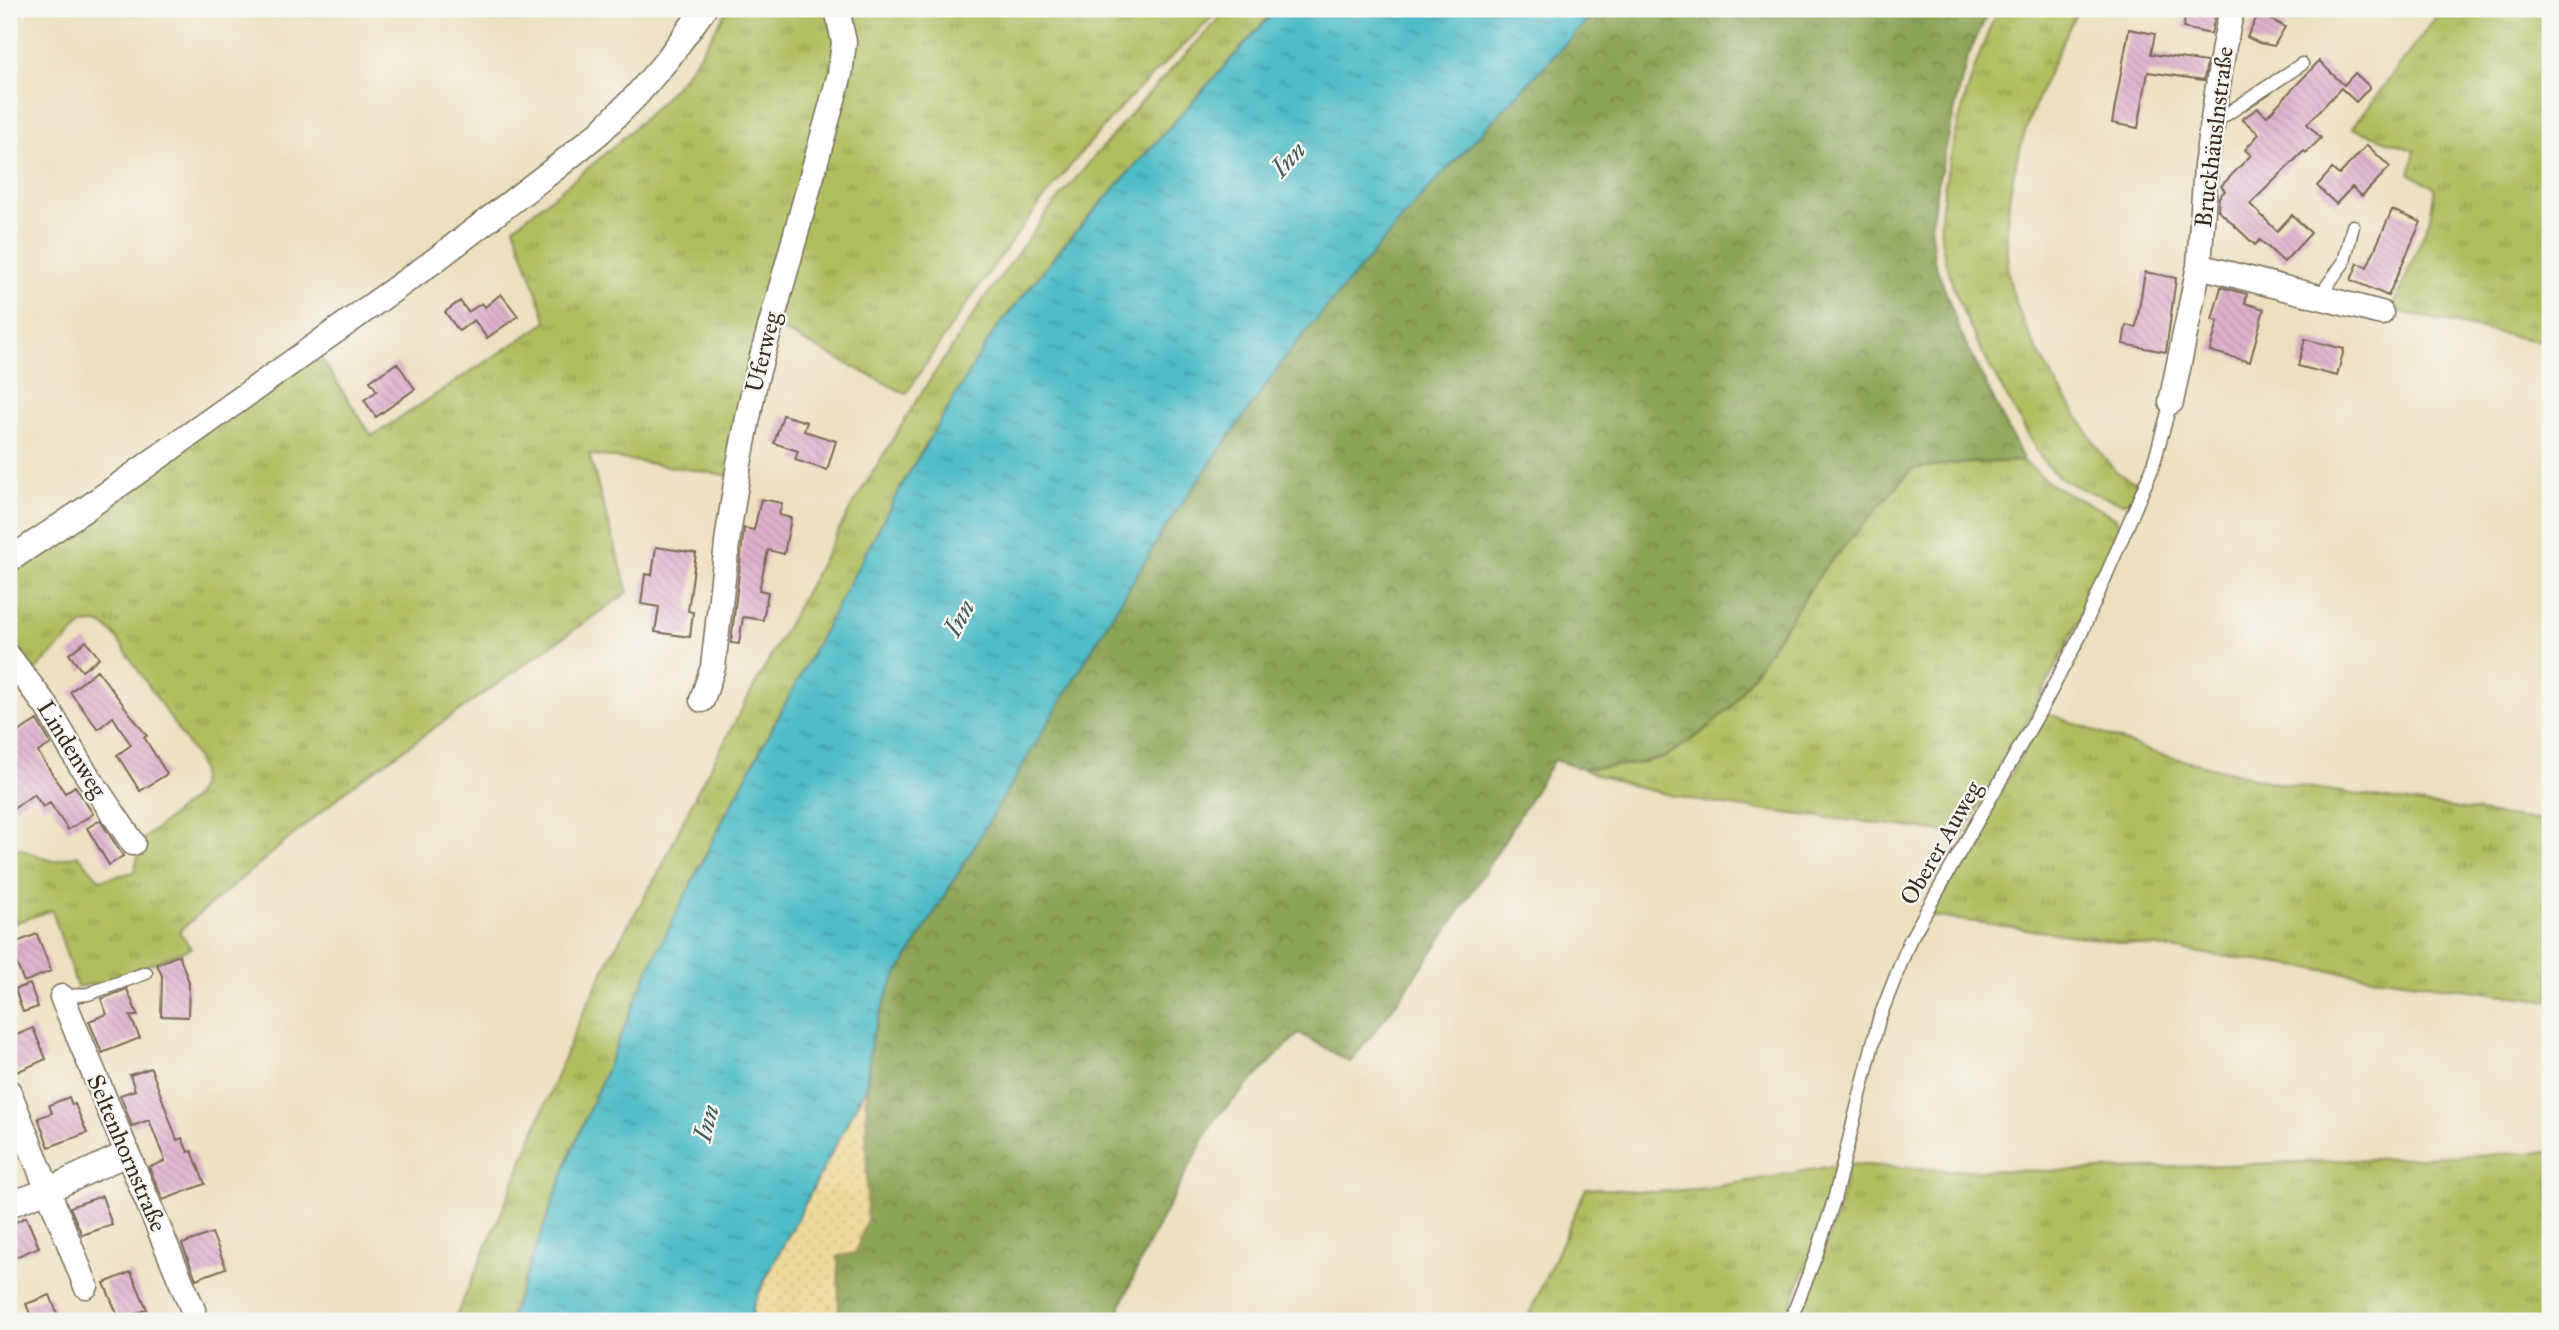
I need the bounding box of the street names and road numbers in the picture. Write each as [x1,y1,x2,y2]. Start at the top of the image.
street label: Bruckhäuslnstraße [2188,45,2240,229]
street label: Uferweg [739,308,788,395]
street label: Lindenweg [30,695,114,804]
street label: Oberer Auweg [1893,775,1989,910]
street label: Seltenhornstraße [80,1070,174,1236]

